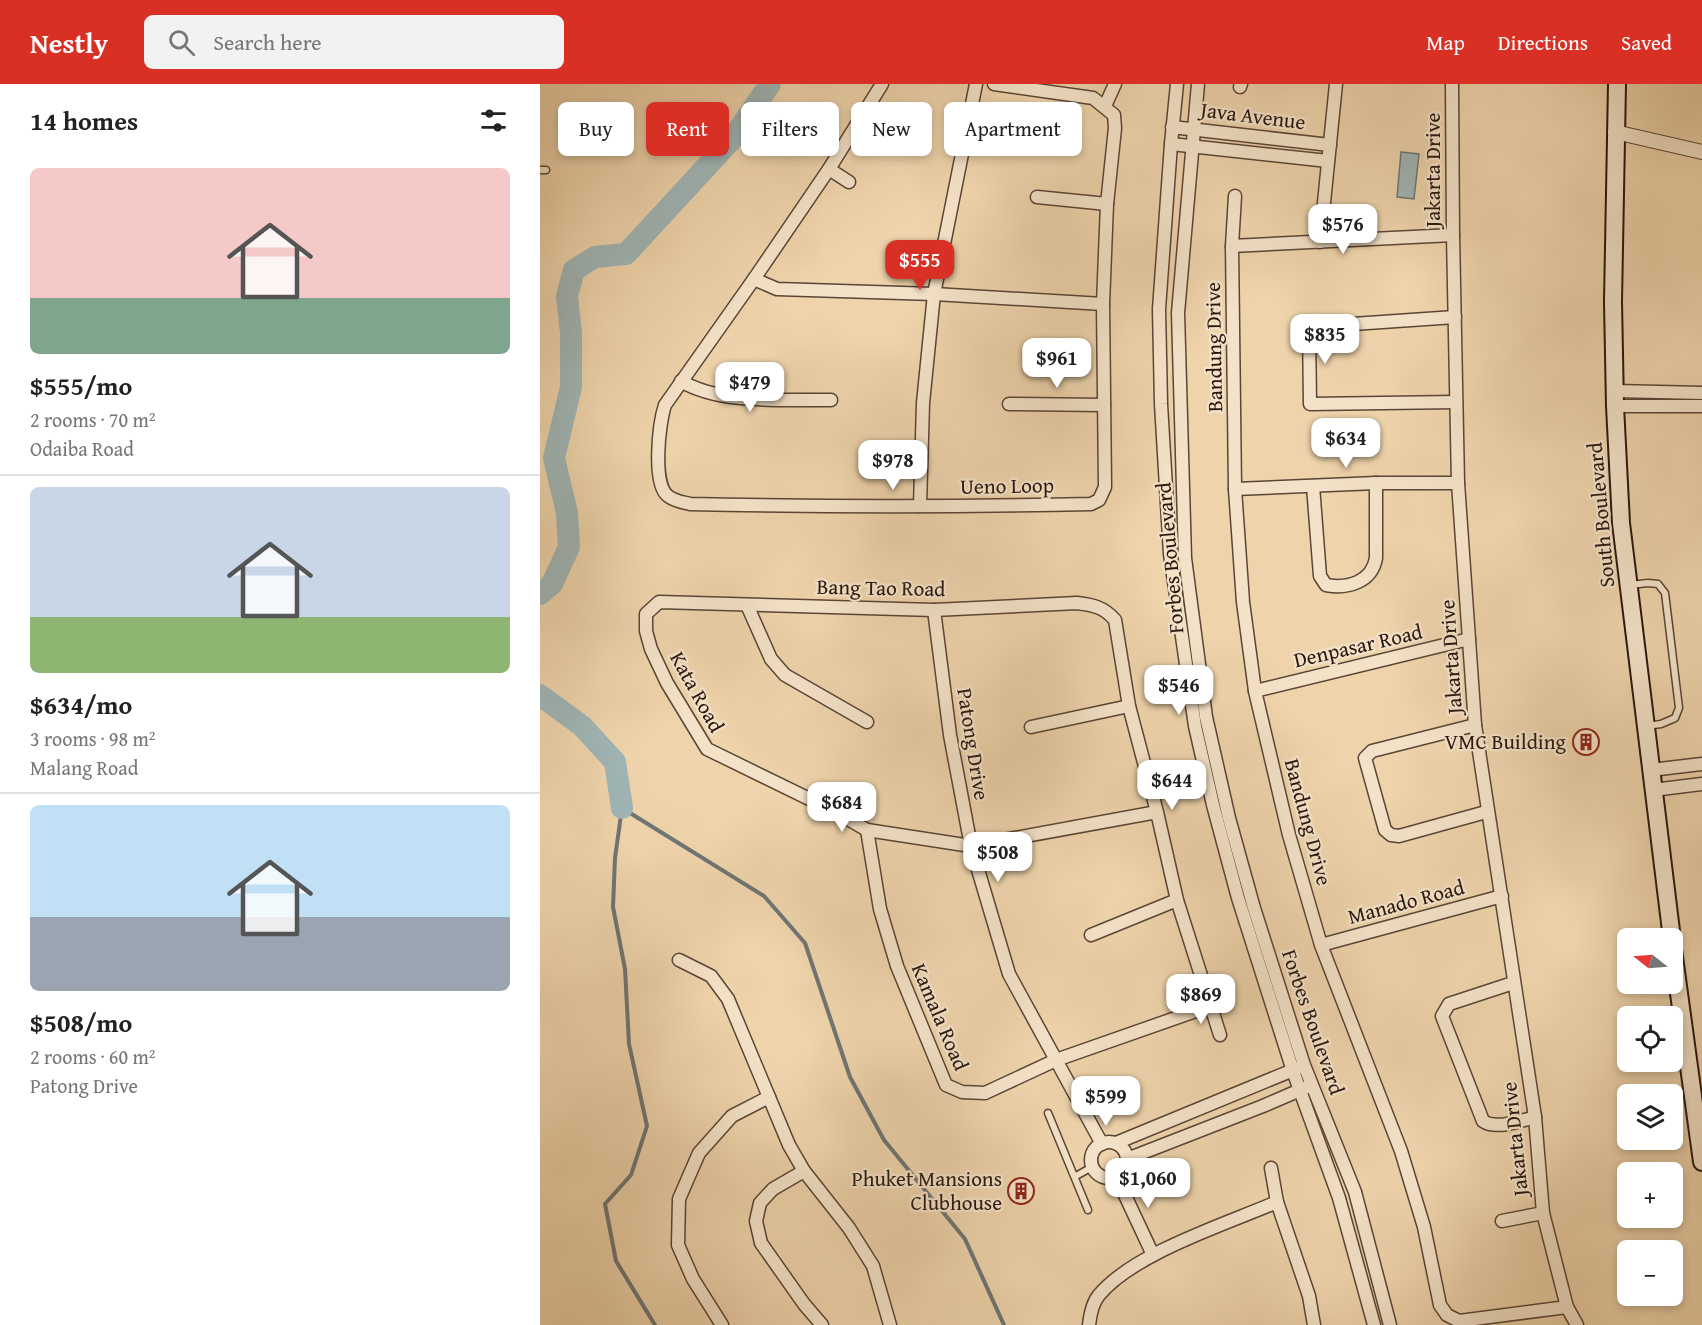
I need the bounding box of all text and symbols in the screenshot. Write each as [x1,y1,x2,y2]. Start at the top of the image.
search box [144,15,564,69]
text: Nestly [30,22,108,63]
icon: search [165,26,198,59]
text: Search here [213,26,322,58]
text: Map [1426,27,1465,58]
text: Directions [1498,27,1588,58]
text: Saved [1621,27,1672,58]
street label: Java Avenue [1196,93,1307,137]
text: 14 homes [30,101,138,140]
chip: Buy [558,102,634,156]
chip: Rent [646,102,729,156]
chip: Filters [741,102,839,156]
chip: New [851,102,932,156]
chip: Apartment [944,102,1082,156]
icon: filters [477,104,510,137]
street label: Jakarta Drive [1417,112,1448,230]
pin: $576 [1307,204,1379,255]
icon: home [216,207,324,315]
text: $576 [1322,209,1364,238]
pin: $555 [884,240,956,291]
text: $555 [899,245,941,274]
street label: Bandung Drive [1197,282,1230,412]
pin: $835 [1289,314,1361,365]
text: $835 [1304,319,1346,348]
pin: $961 [1021,338,1093,389]
text: $961 [1036,343,1078,372]
pin: $479 [714,362,786,413]
text: $555/mo [30,366,132,405]
text: $479 [729,367,771,396]
text: 2 rooms · 70 m² [30,405,156,434]
pin: $634 [1310,418,1382,469]
text: $634 [1325,423,1367,452]
text: Odaiba Road [30,434,134,463]
pin: $978 [857,440,929,491]
street label: South Boulevard [1579,440,1622,589]
text: $978 [872,445,914,474]
street label: Ueno Loop [960,469,1054,502]
street label: Forbes Boulevard [1147,480,1192,635]
icon: home [216,526,324,634]
street label: Bang Tao Road [816,571,946,604]
street label: Jakarta Drive [1431,599,1470,718]
street label: Denpasar Road [1291,615,1426,675]
street label: Kata Road [662,646,733,739]
pin: $546 [1143,665,1215,716]
text: $546 [1158,670,1200,699]
text: $634/mo [30,685,132,724]
street label: Patong Drive [949,686,998,802]
text: 3 rooms · 98 m² [30,724,156,753]
place label: VMC Building [1445,726,1567,757]
building icon: VMC Building [1571,727,1601,757]
text: Malang Road [30,753,138,782]
street label: Bandung Drive [1277,755,1340,889]
pin: $644 [1136,760,1208,811]
text: $644 [1151,765,1193,794]
pin: $684 [806,782,878,833]
text: $684 [821,787,863,816]
pin: $508 [962,832,1034,883]
text: $508 [977,837,1019,866]
icon: home [216,844,324,952]
street label: Manado Road [1344,871,1468,932]
north arrow [1617,928,1683,994]
map controls [1617,928,1683,1306]
street label: Forbes Boulevard [1274,945,1353,1099]
street label: Kamala Road [904,958,977,1076]
pin: $869 [1165,974,1237,1025]
text: $869 [1180,979,1222,1008]
text: $508/mo [30,1003,132,1042]
button: locate [1617,1006,1683,1072]
text: 2 rooms · 60 m² [30,1042,156,1071]
text: Patong Drive [30,1071,138,1100]
pin: $599 [1070,1076,1142,1127]
street label: Jakarta Drive [1493,1080,1536,1201]
text: $599 [1085,1081,1127,1110]
button: layers [1617,1084,1683,1150]
pin: $1,060 [1099,1158,1197,1209]
button: + [1617,1162,1683,1228]
place label: Phuket Mansions Clubhouse [851,1163,1002,1218]
text: $1,060 [1119,1163,1177,1192]
building icon: Phuket Mansions Clubhouse [1006,1176,1036,1206]
button: − [1617,1240,1683,1306]

